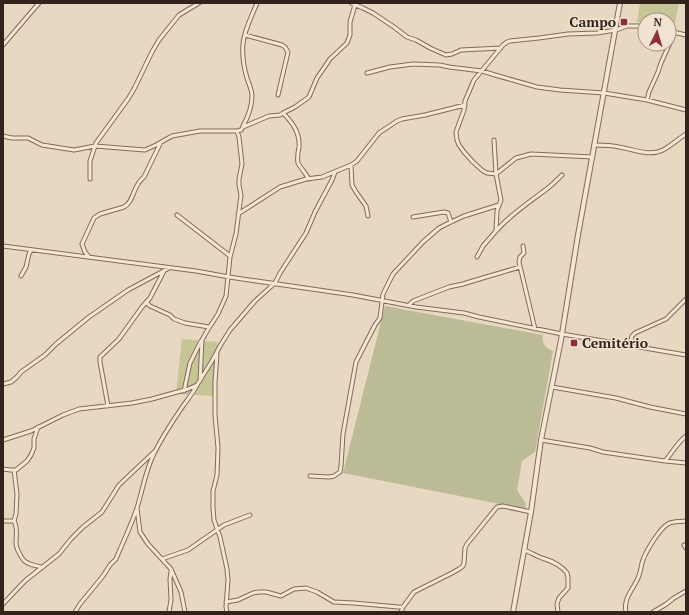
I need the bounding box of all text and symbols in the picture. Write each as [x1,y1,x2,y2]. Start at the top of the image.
place label: Campo [569,12,616,31]
north arrow [637,12,677,52]
text: N [653,15,663,29]
marker: Campo [619,17,629,27]
place label: Cemitério [582,333,648,352]
marker: Cemitério [569,338,579,348]

